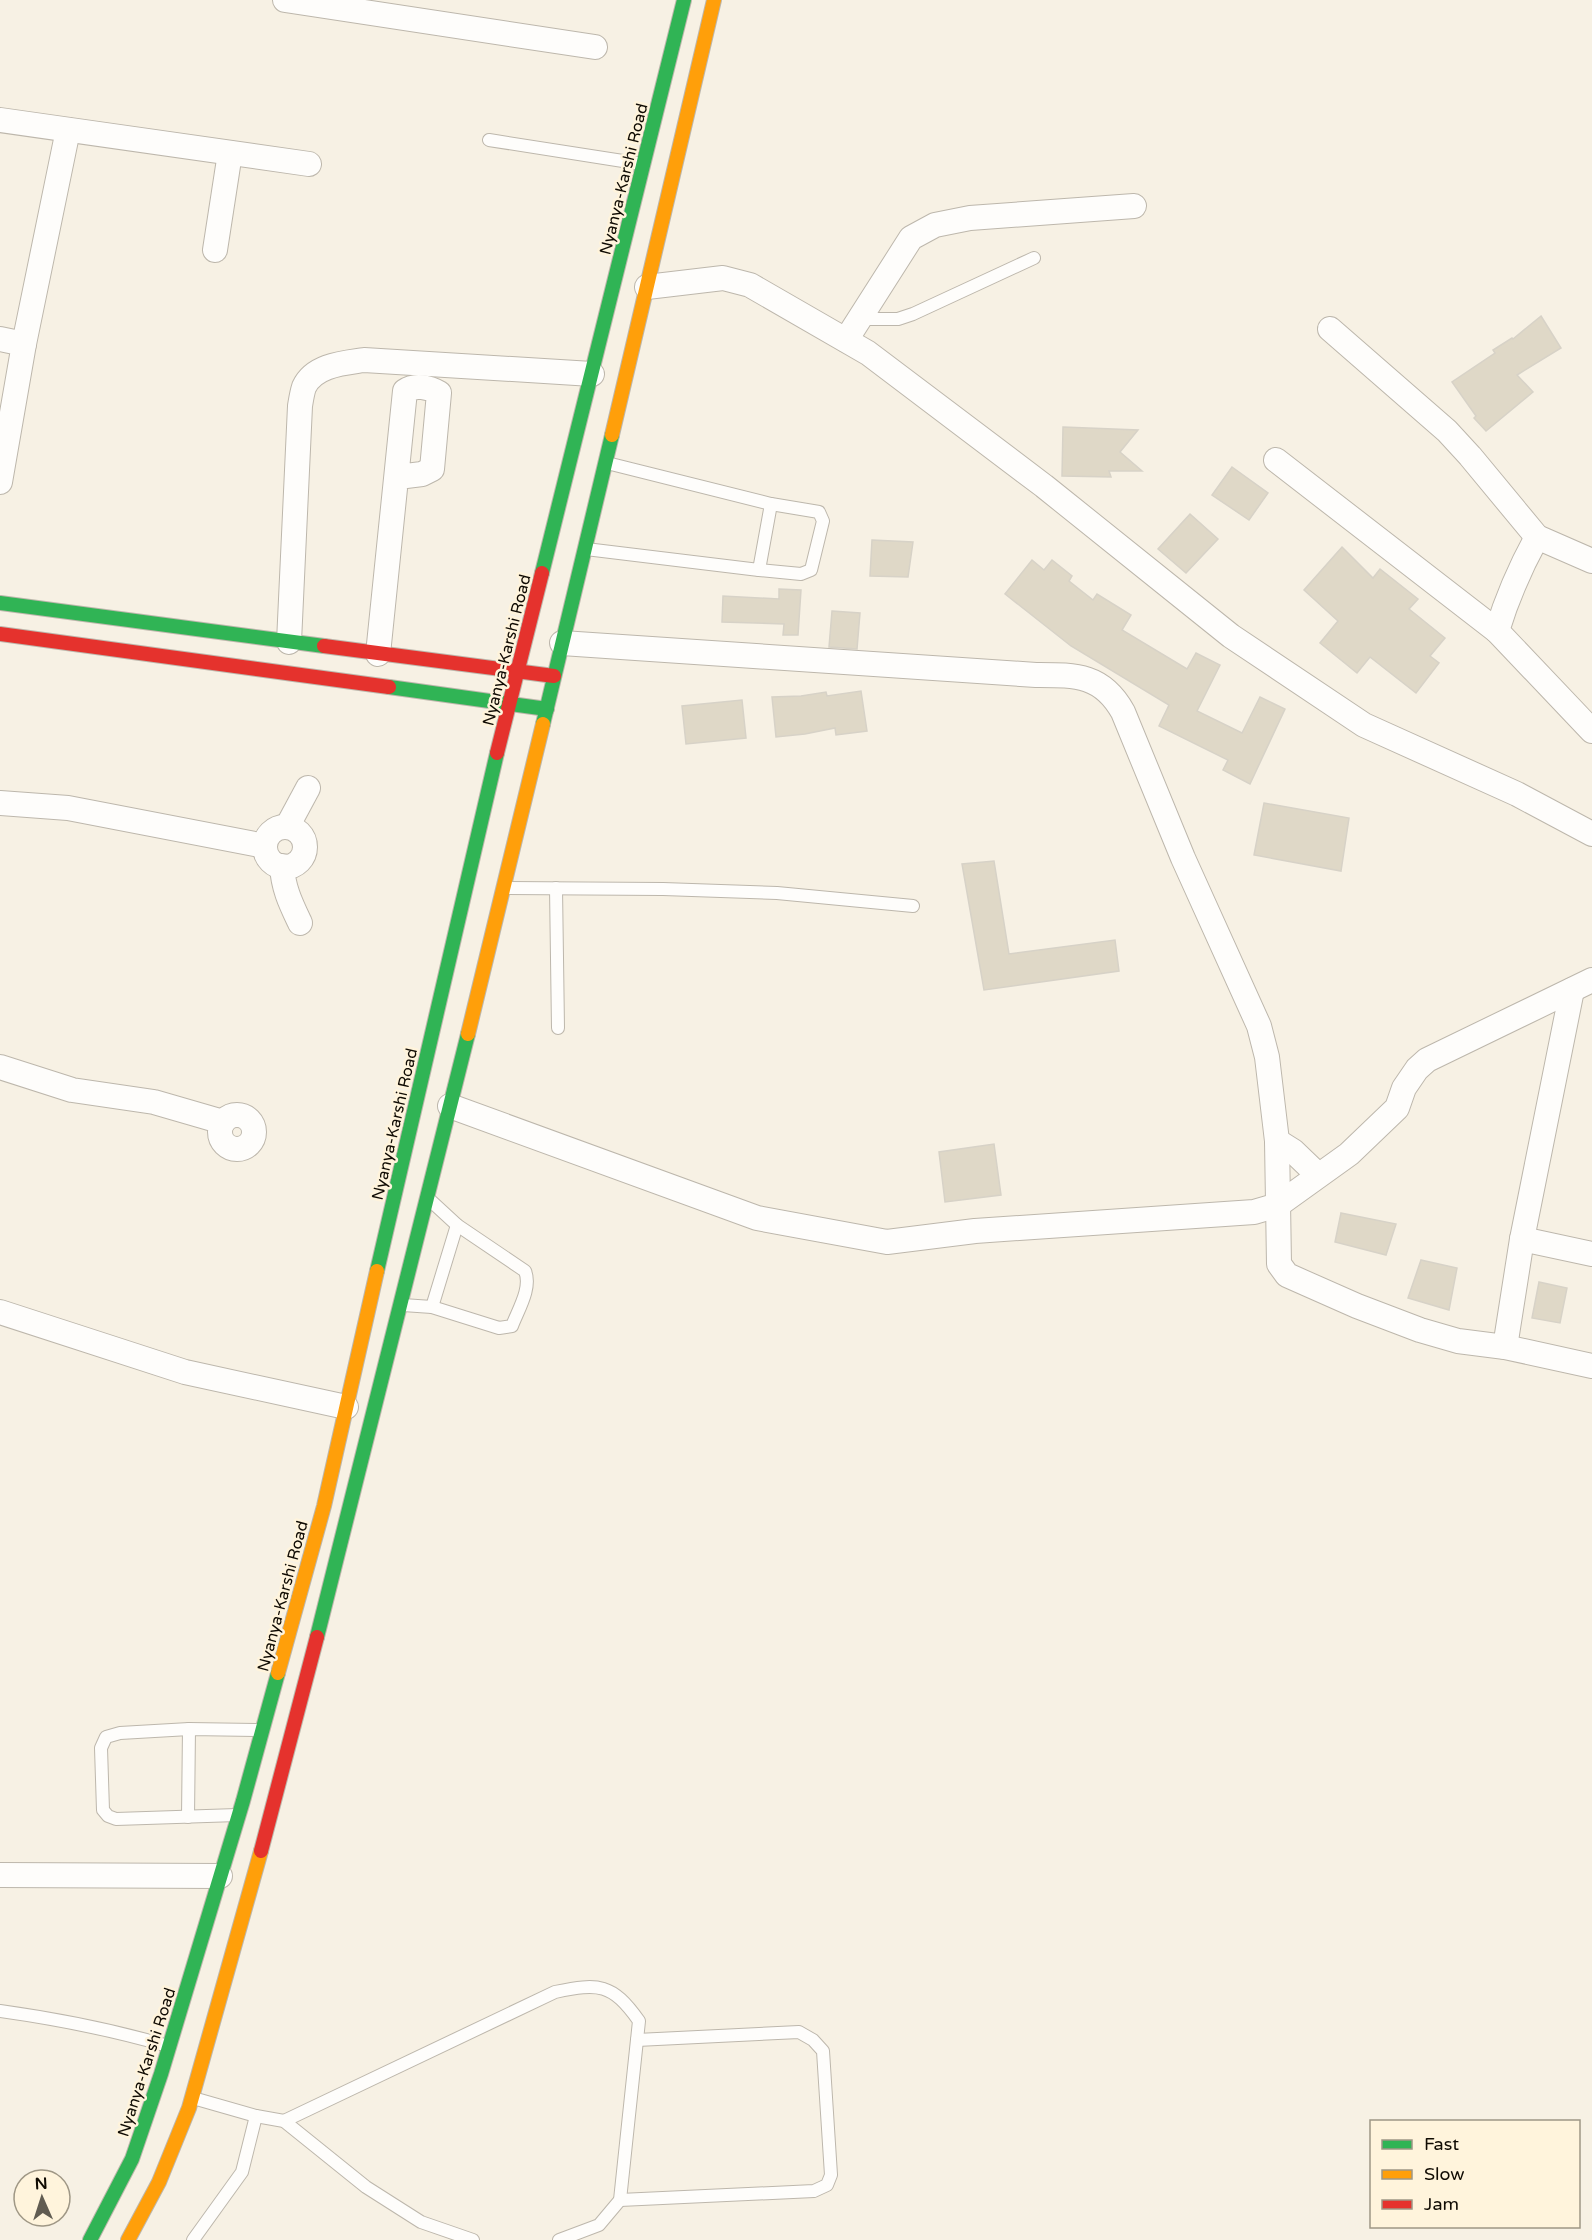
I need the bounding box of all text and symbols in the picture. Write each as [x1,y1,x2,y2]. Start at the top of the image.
street label: Nyanya-Karshi Road [595,101,652,257]
street label: Nyanya-Karshi Road [478,572,535,728]
street label: Nyanya-Karshi Road [368,1046,422,1202]
street label: Nyanya-Karshi Road [253,1519,313,1674]
street label: Nyanya-Karshi Road [113,1985,180,2139]
legend [1370,2120,1580,2228]
text: Fast [1424,2133,1459,2155]
text: Slow [1424,2163,1465,2185]
north arrow [12,2168,72,2228]
text: N [34,2174,48,2194]
text: Jam [1424,2193,1459,2215]

